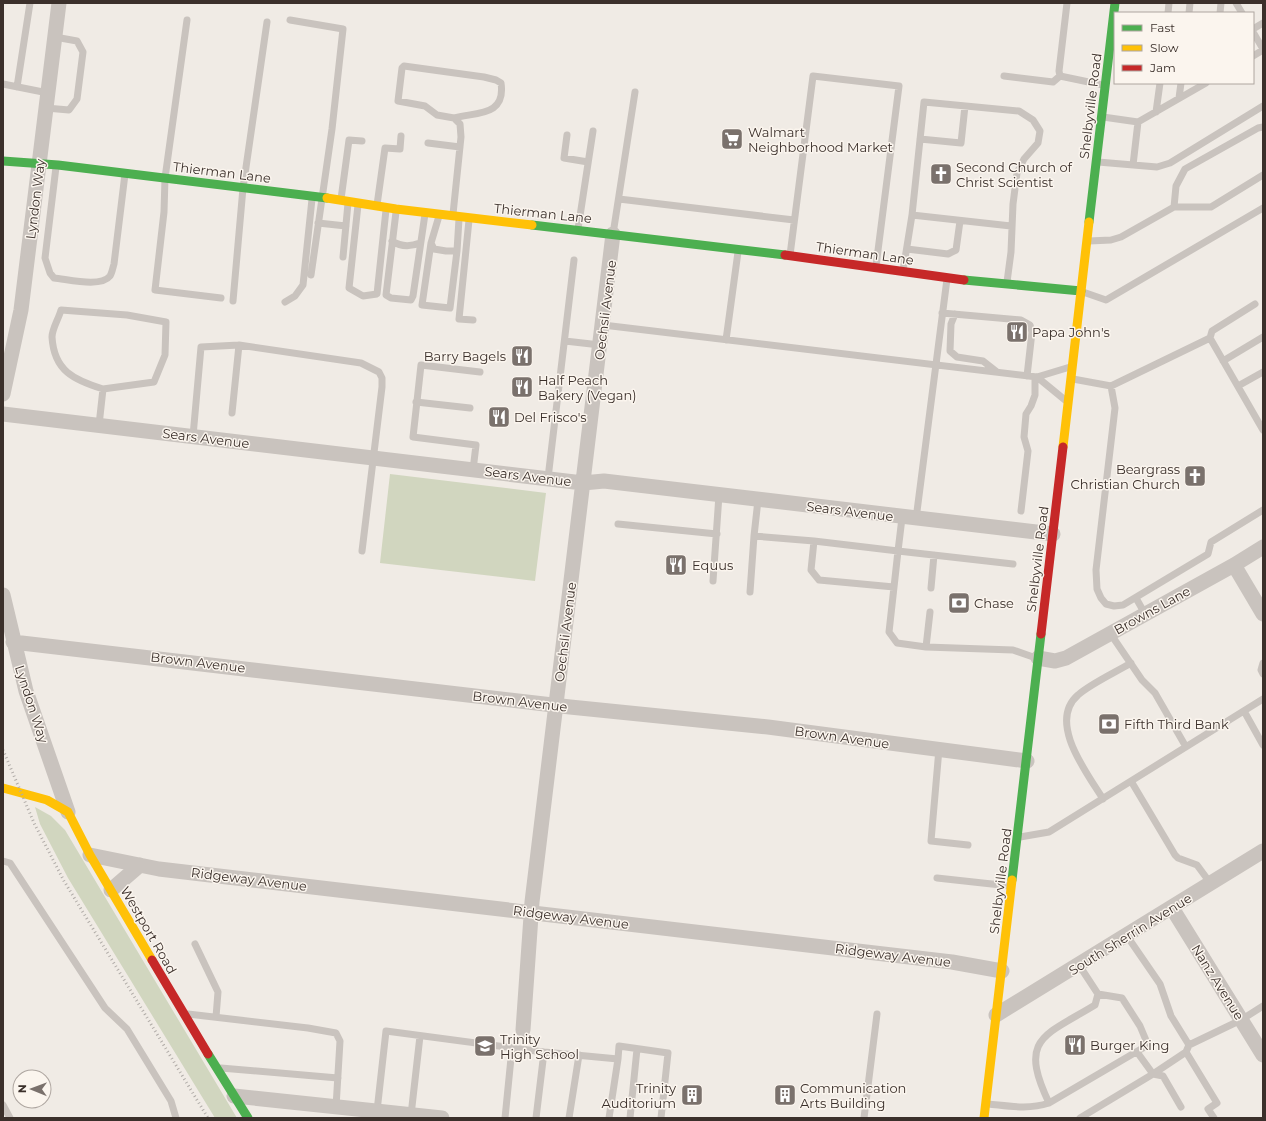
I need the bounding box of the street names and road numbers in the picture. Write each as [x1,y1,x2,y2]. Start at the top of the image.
street label: Shelbyville Road [1076,52,1104,160]
street label: Lyndon Way [22,157,48,240]
street label: Thierman Lane [172,158,272,186]
street label: Thierman Lane [493,200,593,226]
street label: Thierman Lane [815,238,915,268]
street label: Oechsli Avenue [591,259,619,361]
street label: Sears Avenue [162,425,250,451]
street label: Sears Avenue [484,463,572,489]
street label: Sears Avenue [806,498,894,524]
street label: Shelbyville Road [1023,505,1051,613]
street label: Oechsli Avenue [551,581,579,683]
street label: Browns Lane [1111,582,1193,638]
street label: Brown Avenue [150,648,247,676]
street label: Lyndon Way [12,663,52,746]
street label: Brown Avenue [472,687,569,715]
street label: Brown Avenue [794,722,891,752]
street label: Shelbyville Road [986,827,1014,935]
street label: Ridgeway Avenue [190,864,308,894]
street label: Westport Road [118,883,180,977]
street label: South Sherrin Avenue [1066,890,1195,978]
street label: Ridgeway Avenue [512,902,630,932]
street label: Ridgeway Avenue [834,940,952,970]
street label: Nanz Avenue [1188,941,1248,1023]

